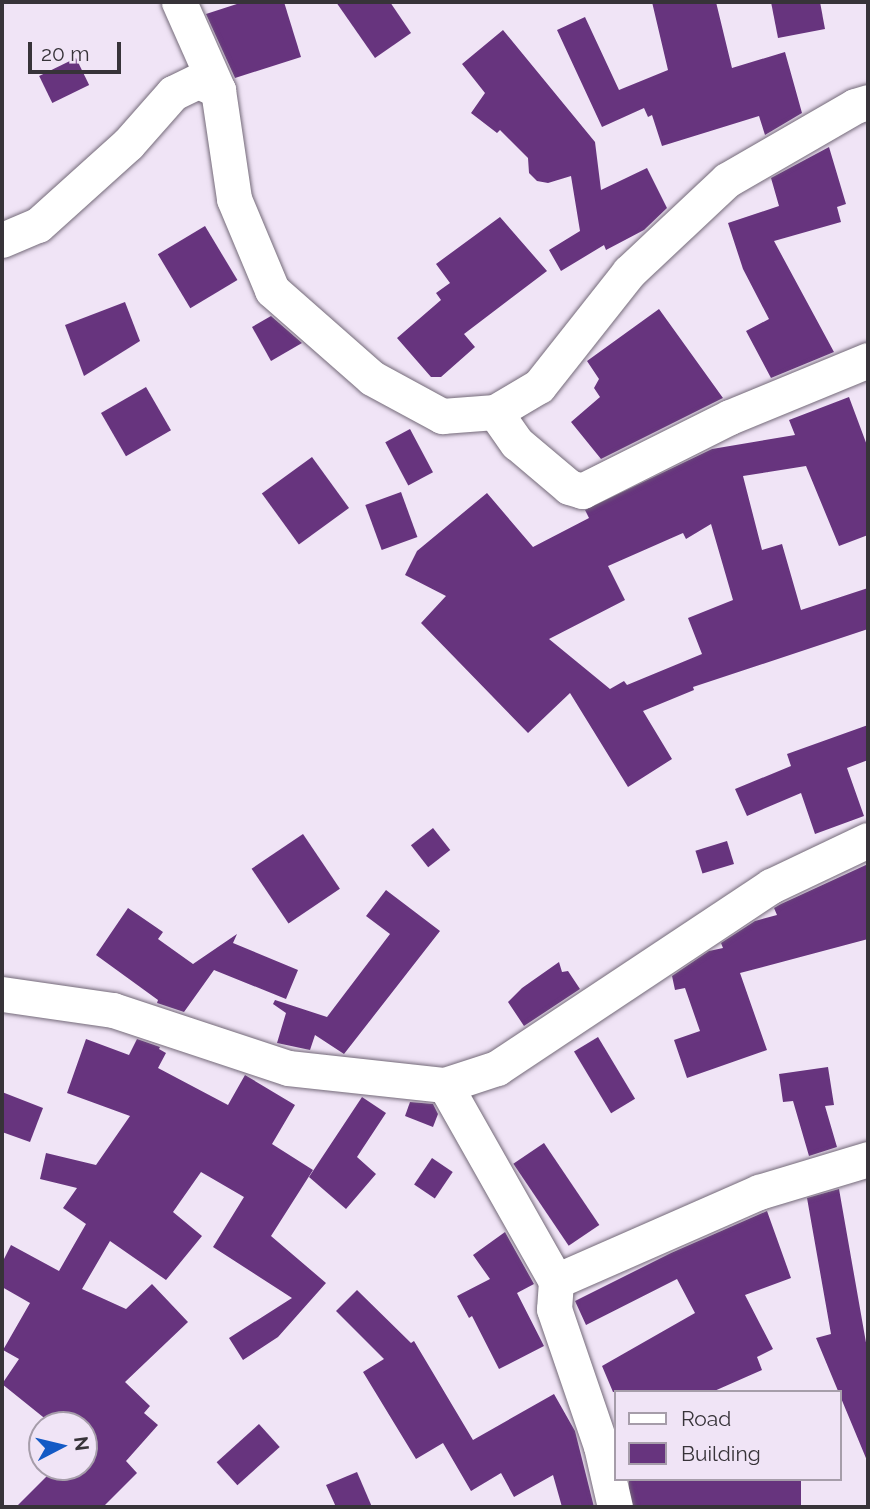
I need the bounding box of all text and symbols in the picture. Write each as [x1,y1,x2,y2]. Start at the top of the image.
scale bar [32,28,124,72]
text: 20 m [41,41,89,66]
legend [614,1390,842,1481]
text: Road [681,1406,731,1431]
north arrow [28,1411,98,1481]
text: N [70,1435,94,1452]
text: Building [681,1441,761,1466]

